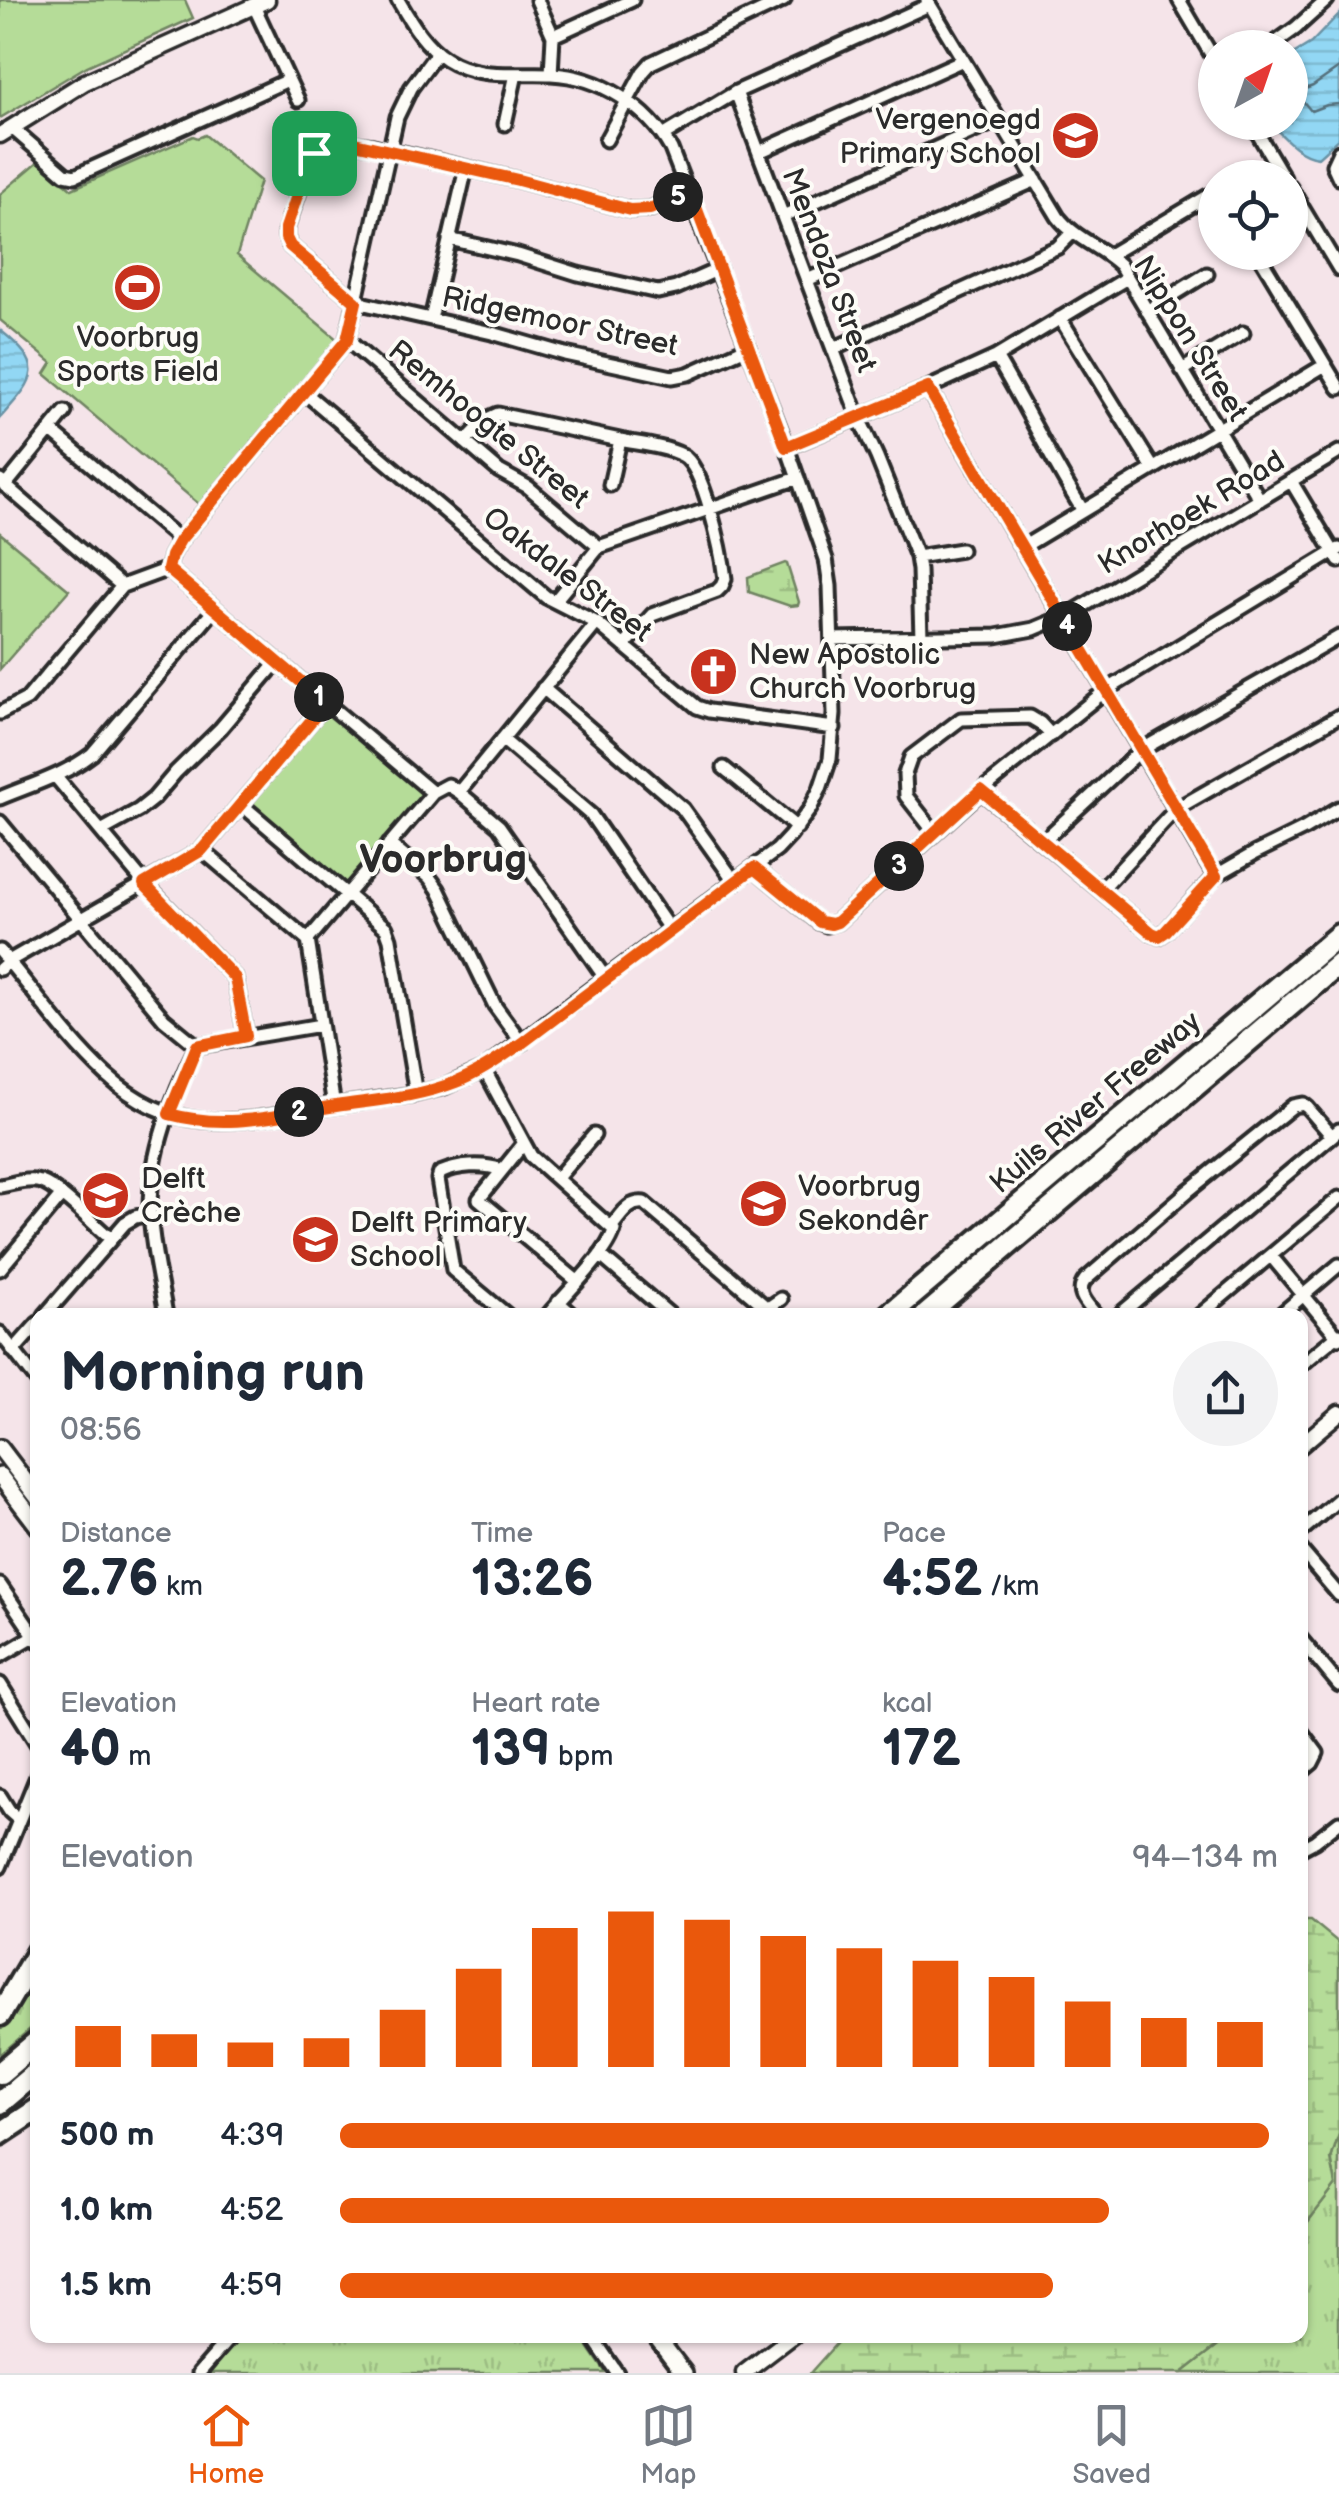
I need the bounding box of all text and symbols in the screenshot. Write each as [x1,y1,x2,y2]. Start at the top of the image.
north arrow [1198,30,1308,140]
map controls [1198,30,1308,270]
place label: Vergenoegd Primary School [840,102,1041,172]
school or university icon: Vergenoegd Primary School [1050,110,1102,162]
pin [272,111,357,196]
icon: arrive [287,126,342,181]
button: locate [1198,160,1308,270]
street label: Mendoza Street [774,163,884,377]
pin: 5 [653,172,703,222]
text: 5 [670,180,686,213]
street label: Nippon Street [1125,249,1255,428]
sports icon: Voorbrug Sports Field [112,262,164,314]
street label: Ridgemoor Street [439,279,681,365]
place label: Voorbrug Sports Field [57,320,219,390]
street label: Remhoogte Street [381,333,596,517]
street label: Knorhoek Road [1092,443,1291,583]
street label: Oakdale Street [476,500,659,650]
pin: 4 [1042,601,1092,651]
text: 4 [1059,609,1075,642]
place label: New Apostolic Church Voorbrug [749,637,976,707]
church icon: New Apostolic Church Voorbrug [688,645,740,697]
pin: 1 [294,672,344,722]
text: 1 [313,680,325,713]
district label: Voorbrug [359,836,527,884]
pin: 3 [874,841,924,891]
text: 3 [891,849,907,882]
street label: Kuils River Freeway [983,1004,1209,1202]
pin: 2 [274,1087,324,1137]
text: 2 [291,1095,307,1128]
place label: Delft Crèche [141,1161,241,1231]
school or university icon: Delft Crèche [80,1169,132,1221]
place label: Voorbrug Sekondêr [798,1169,929,1239]
school or university icon: Voorbrug Sekondêr [737,1177,789,1229]
place label: Delft Primary School [350,1205,527,1275]
school or university icon: Delft Primary School [289,1213,341,1265]
text: Morning run [60,1340,365,1407]
button: share [1173,1341,1278,1446]
text: 08:56 [60,1411,142,1450]
text: Distance [60,1517,172,1550]
text: Time [471,1517,533,1550]
text: Pace [882,1517,946,1550]
text: 2.76 [60,1550,158,1610]
text: 13:26 [471,1550,594,1610]
text: 4:52 [882,1550,982,1610]
text: km [158,1570,203,1603]
text: /km [982,1570,1039,1603]
text: Elevation [60,1687,177,1720]
text: Heart rate [471,1687,600,1720]
text: kcal [882,1687,932,1720]
text: 40 [60,1720,121,1780]
text: 139 [471,1720,551,1780]
text: 172 [882,1720,961,1780]
text: m [121,1740,151,1773]
text: bpm [551,1740,613,1773]
text: Elevation [60,1838,193,1877]
text: 94–134 m [1132,1838,1278,1877]
text: 500 m [60,2116,154,2155]
text: 4:39 [220,2116,284,2155]
text: 1.0 km [60,2191,153,2230]
text: 4:52 [220,2191,283,2230]
text: 1.5 km [60,2266,152,2305]
text: 4:59 [220,2266,283,2305]
tab: Home [188,2398,264,2491]
tab: Map [640,2398,696,2491]
tab: Saved [1072,2398,1151,2491]

